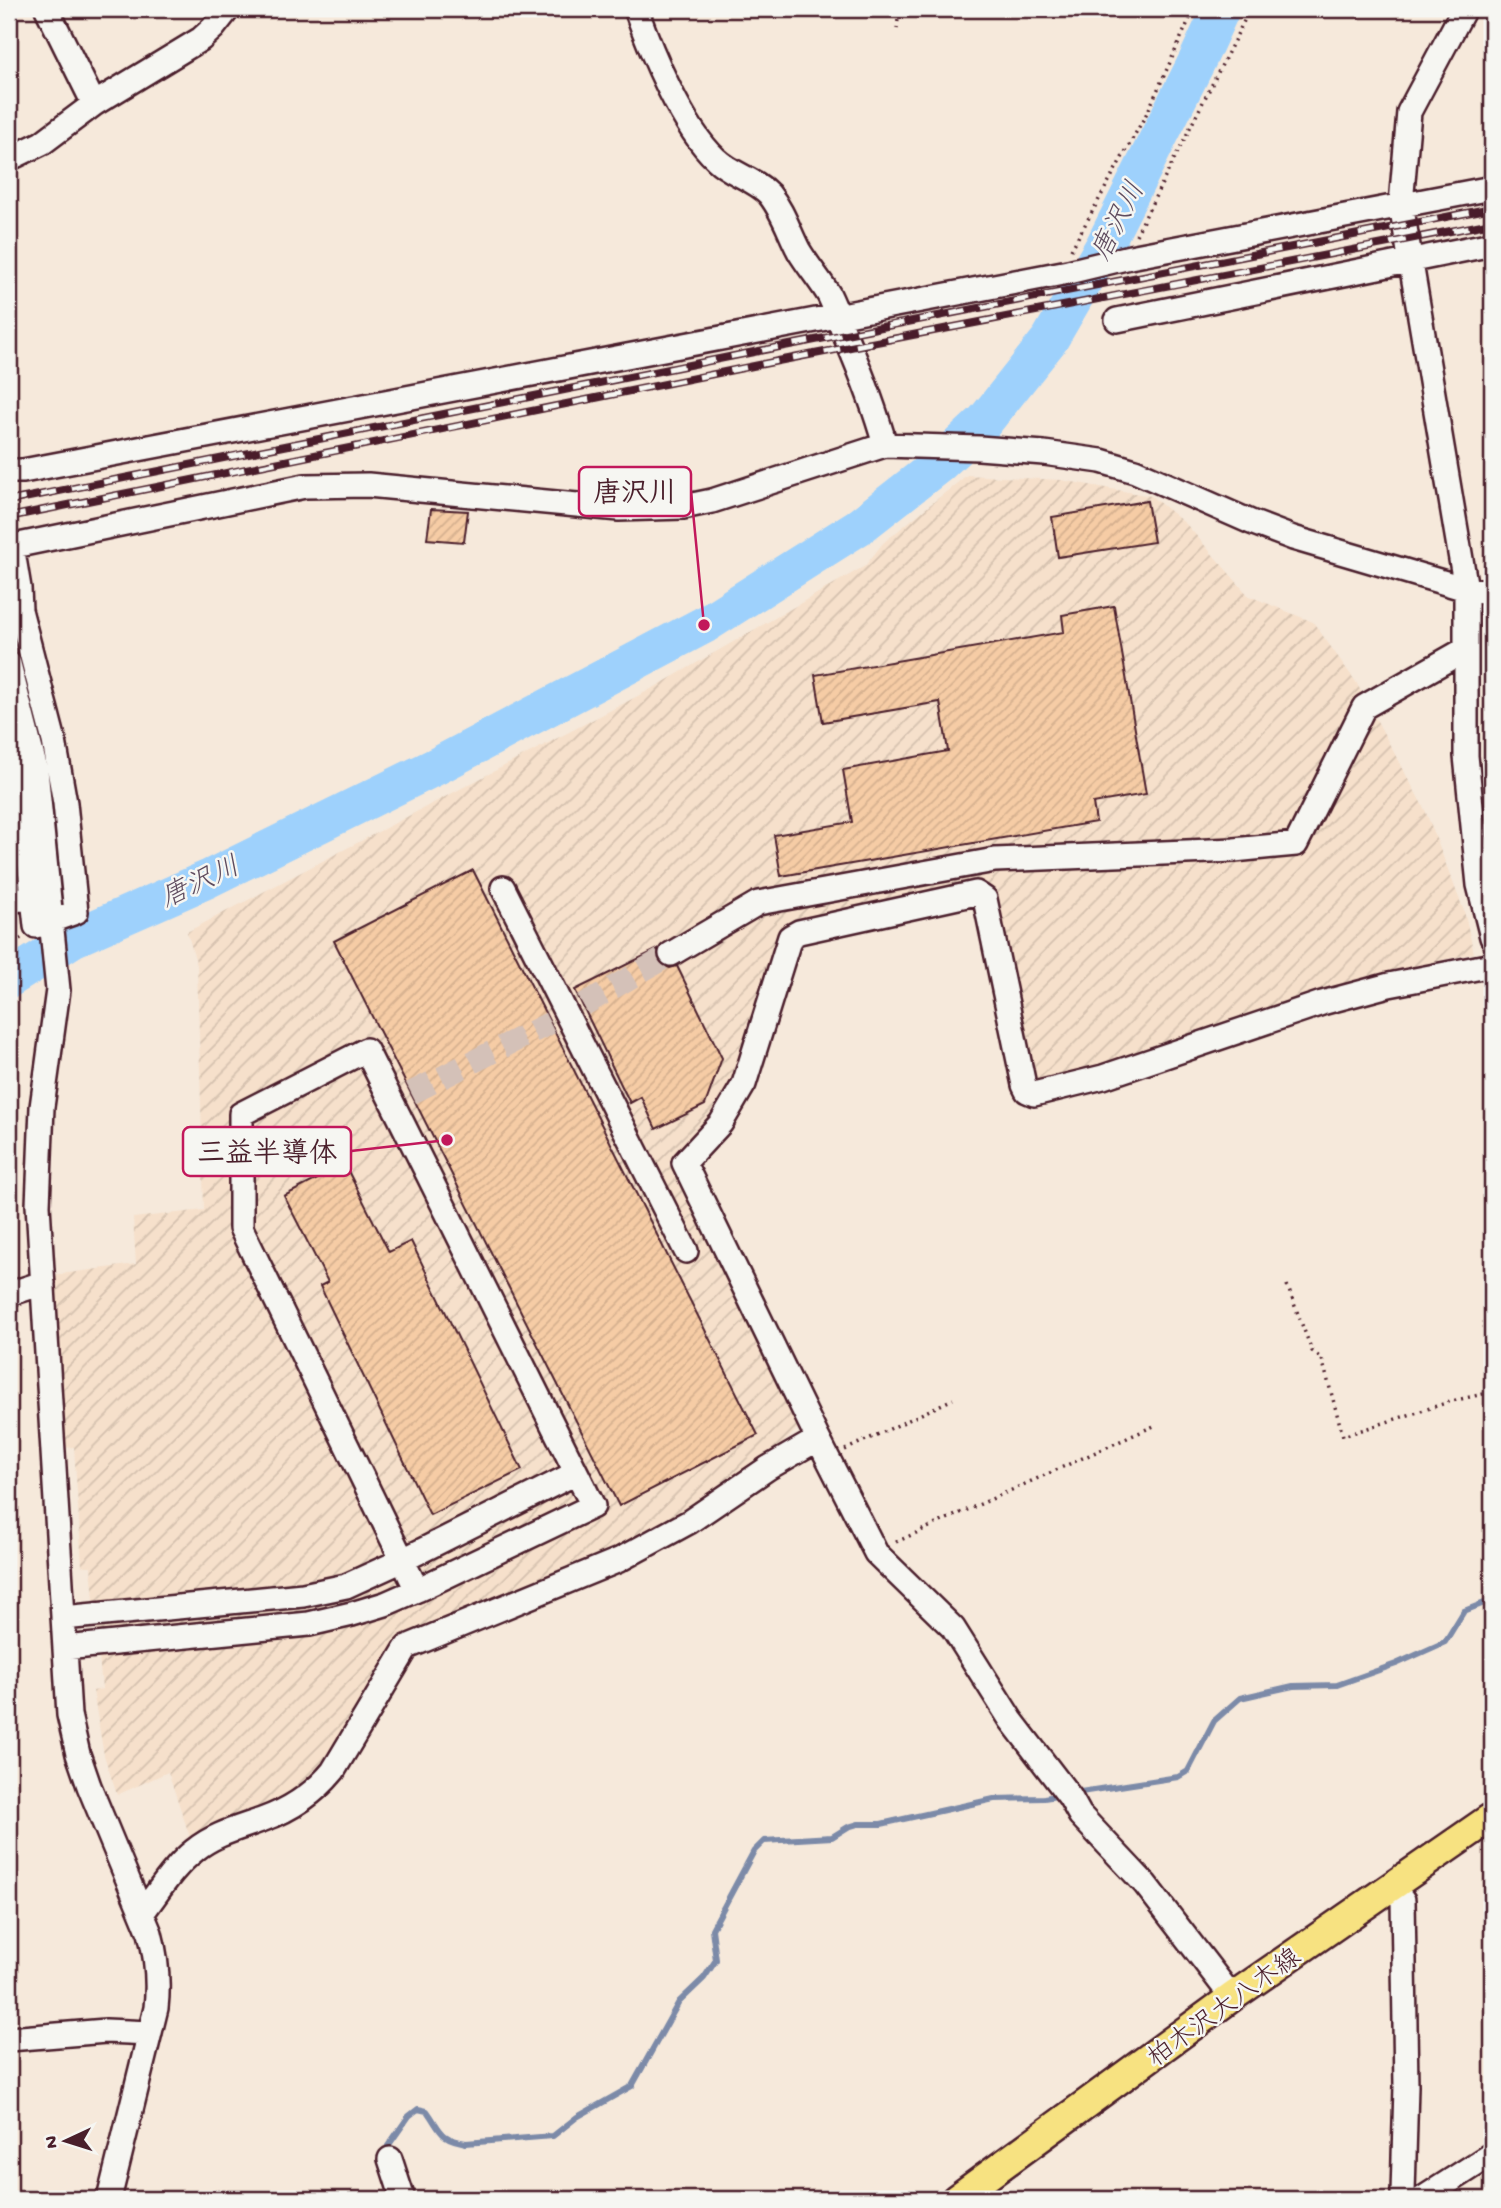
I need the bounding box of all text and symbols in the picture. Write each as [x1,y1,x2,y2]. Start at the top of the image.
water label: 唐沢川 [1085,177,1154,267]
callout: 唐沢川 [579,467,691,516]
text: 唐沢川 [593,477,677,512]
water label: 唐沢川 [155,850,246,917]
callout: 三益半導体 [183,1127,351,1176]
text: 三益半導体 [197,1137,337,1172]
street label: 柏木沢大八木線 [1142,1942,1308,2076]
north arrow [32,2106,102,2176]
text: N [41,2135,64,2149]

